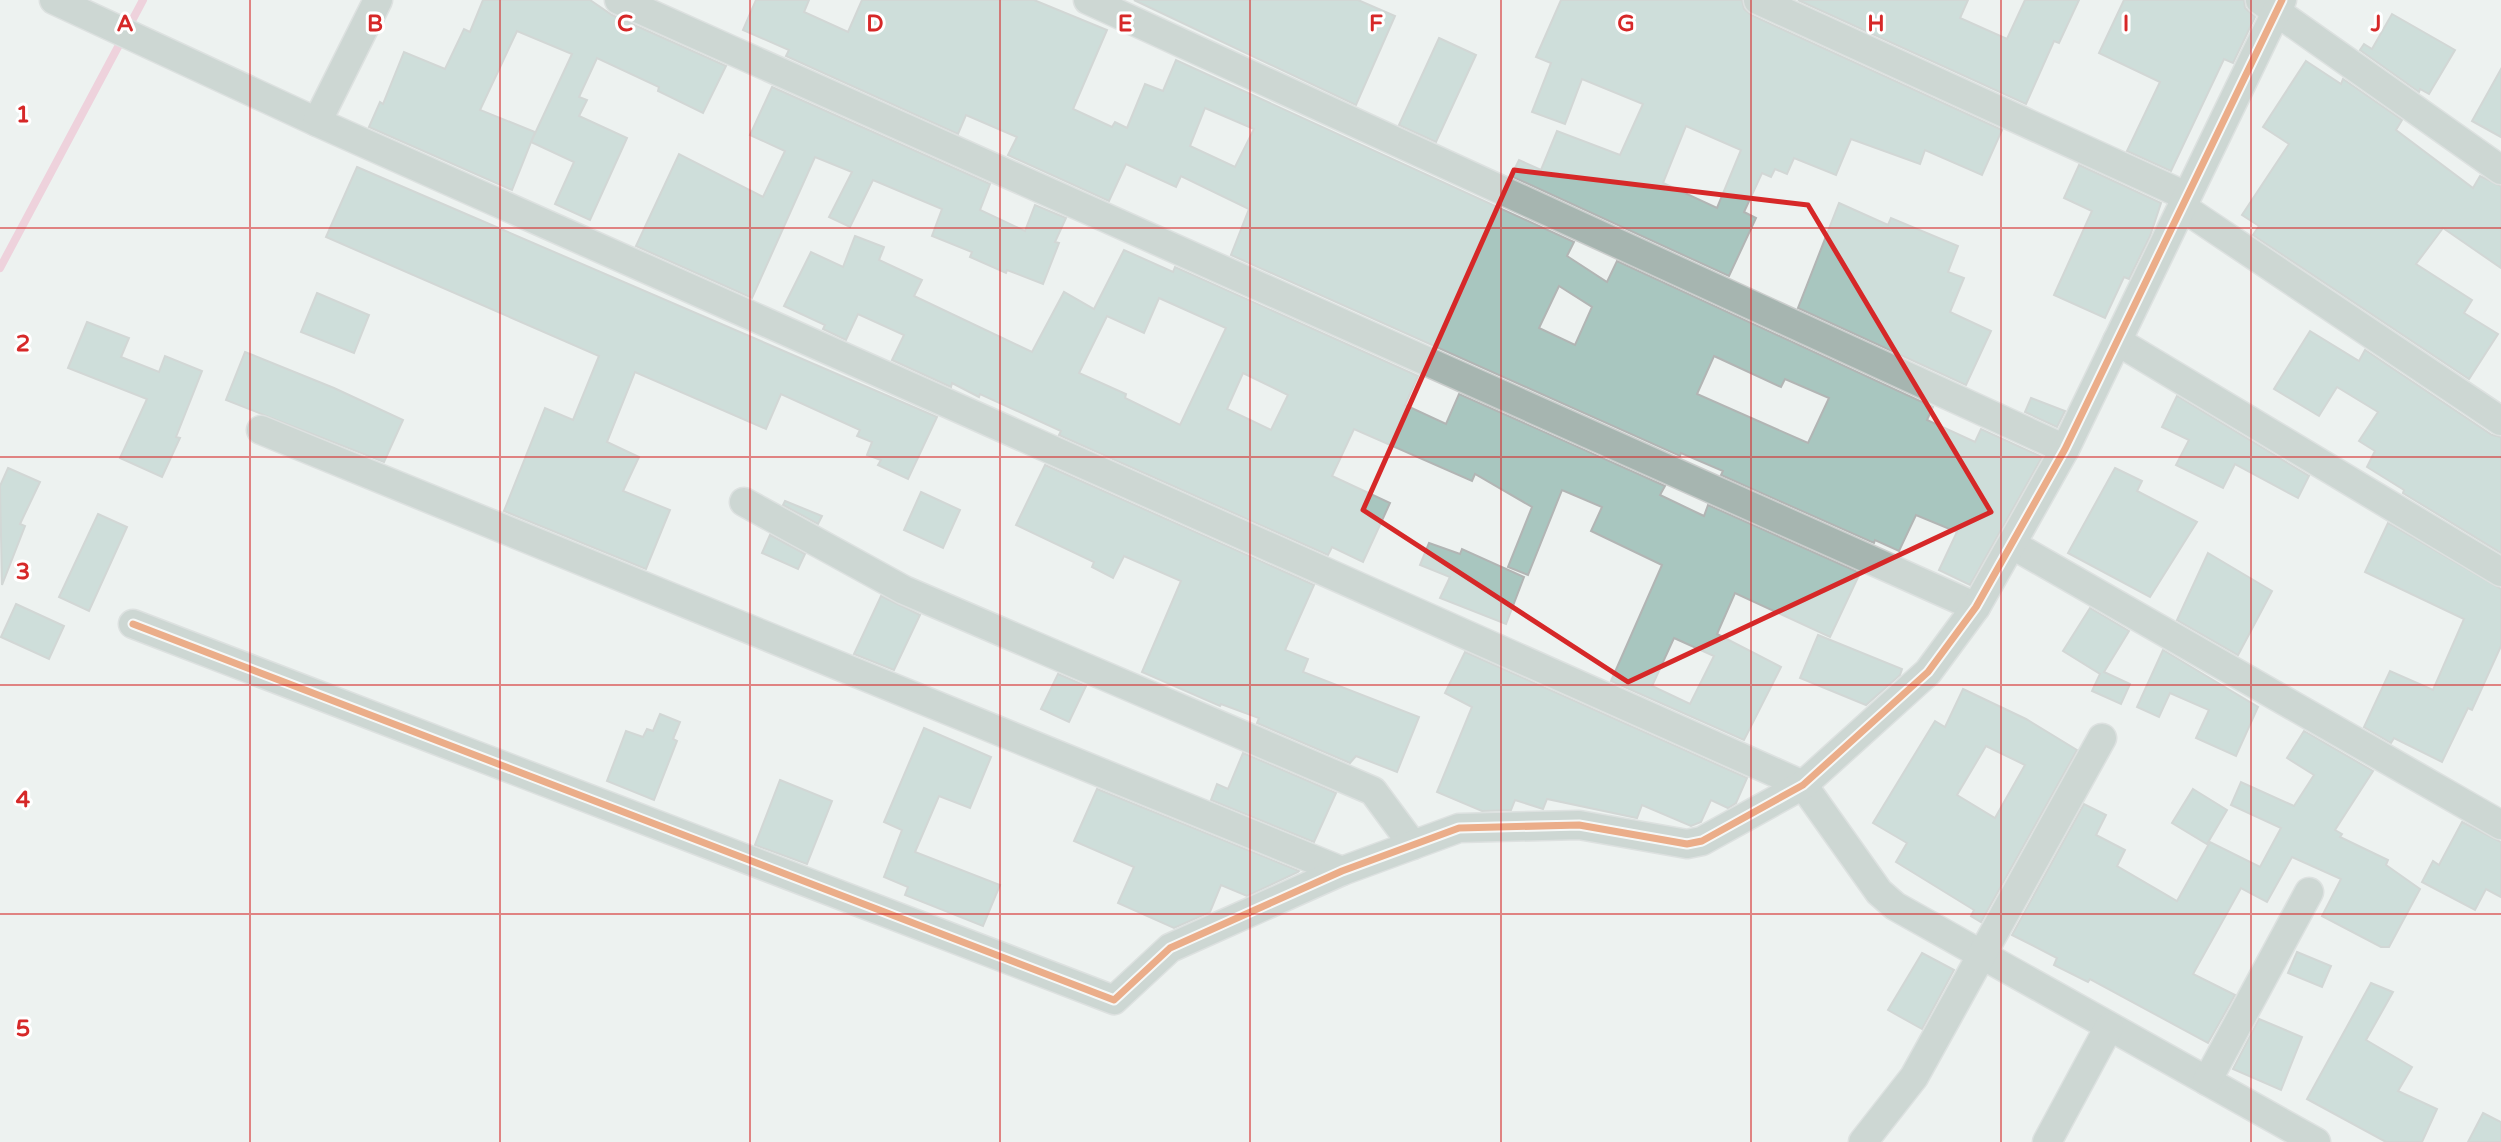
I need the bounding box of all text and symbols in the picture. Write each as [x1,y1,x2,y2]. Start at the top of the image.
text: A [116,10,134,38]
text: B [367,10,383,38]
text: C [617,10,633,38]
text: D [866,10,884,38]
text: E [1118,10,1132,38]
text: F [1369,10,1383,38]
text: G [1617,10,1635,38]
text: H [1867,10,1885,38]
text: I [2123,10,2129,38]
text: J [2370,10,2381,38]
text: 1 [16,101,30,129]
text: 2 [16,330,30,358]
text: 3 [16,558,30,586]
text: 4 [16,786,31,814]
text: 5 [16,1015,30,1043]

